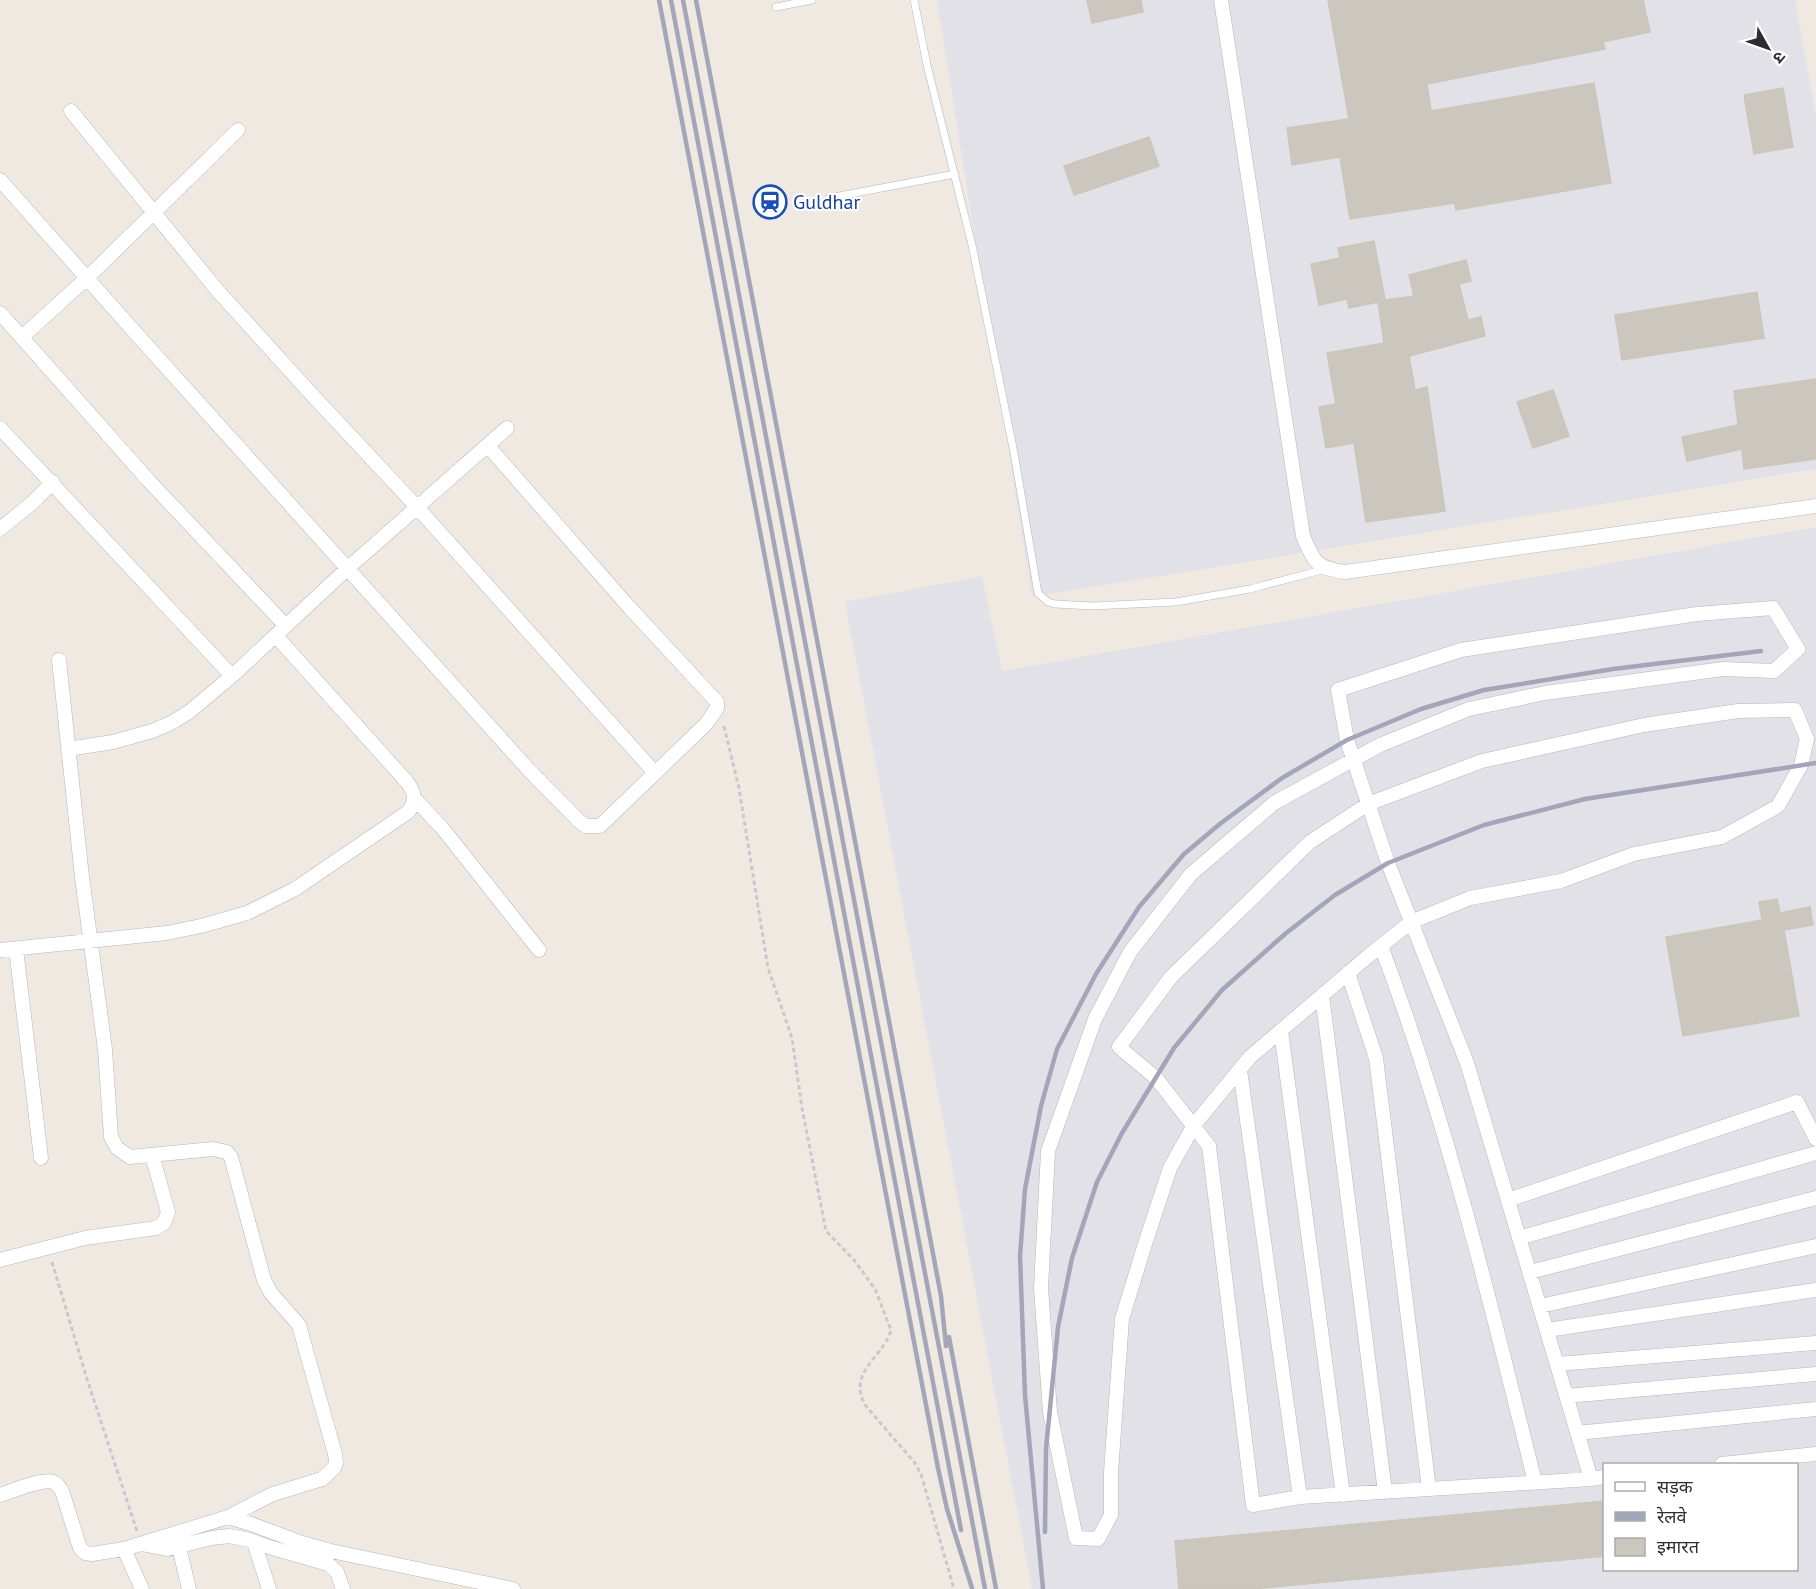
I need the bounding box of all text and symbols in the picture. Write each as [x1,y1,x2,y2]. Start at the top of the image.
north arrow [1738,18,1798,78]
text: उ [1768,48,1790,68]
station icon: Guldhar [752,184,788,220]
place label: Guldhar [793,189,860,215]
legend [1603,1463,1798,1571]
text: सड़क [1657,1475,1694,1498]
text: रेलवे [1656,1505,1688,1528]
text: इमारत [1657,1535,1700,1558]

